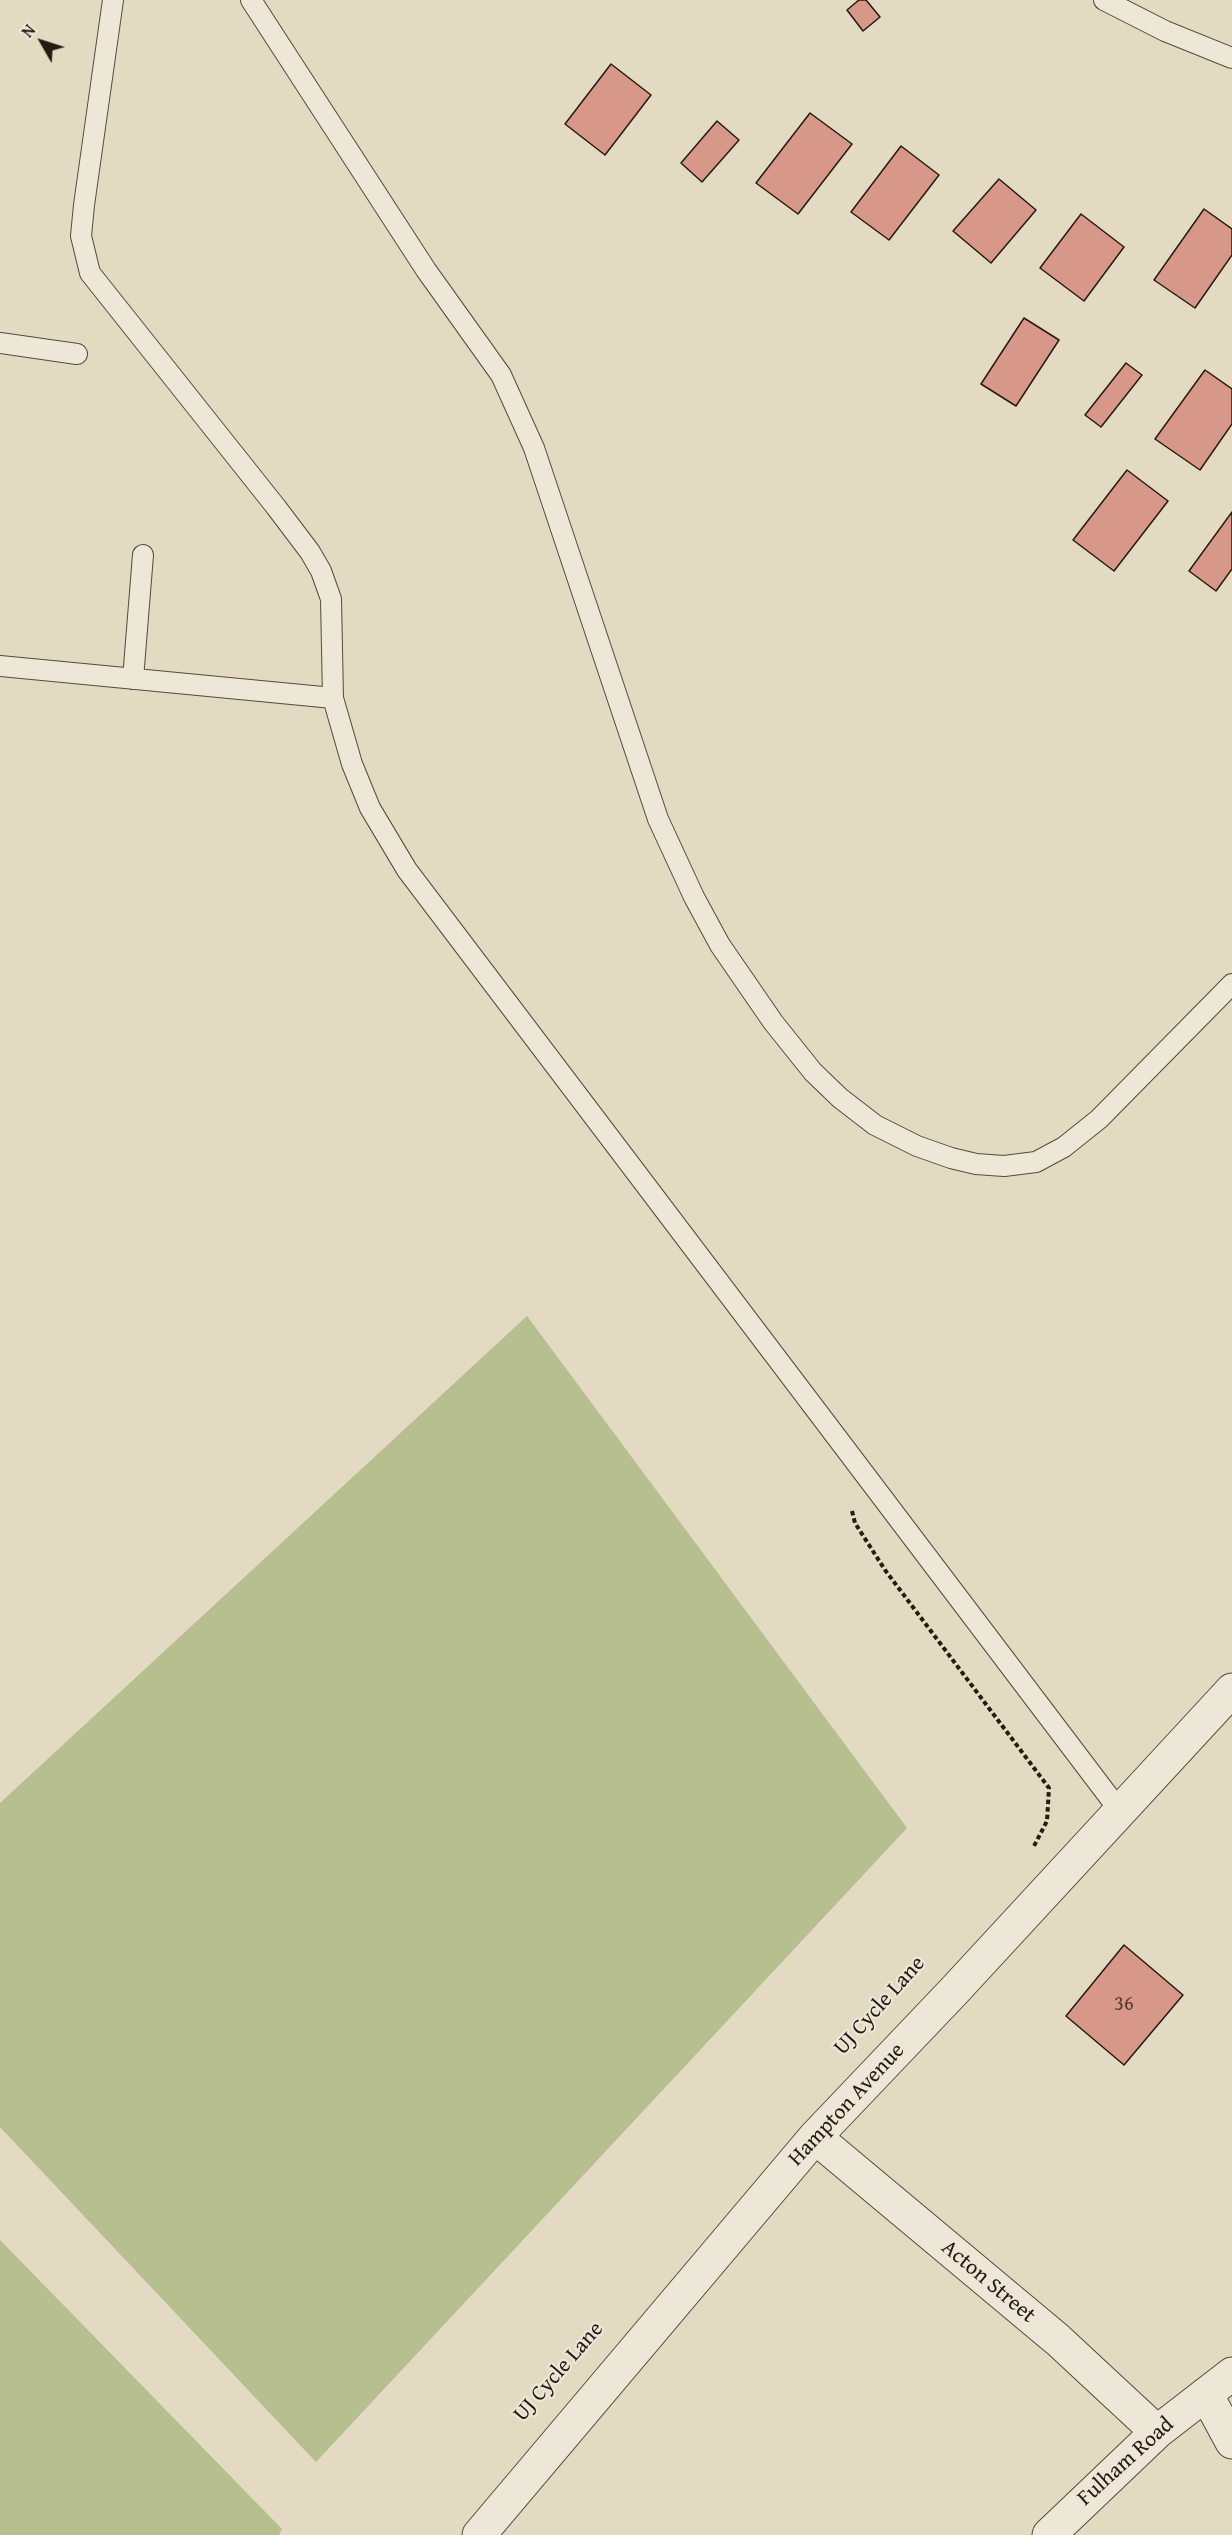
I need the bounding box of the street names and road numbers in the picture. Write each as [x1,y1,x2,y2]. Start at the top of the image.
street label: UJ Cycle Lane [829,1951,931,2061]
street label: Hampton Avenue [783,2038,911,2172]
street label: Acton Street [935,2235,1041,2329]
street label: UJ Cycle Lane [508,2317,610,2427]
street label: Fulham Road [1072,2412,1180,2512]

